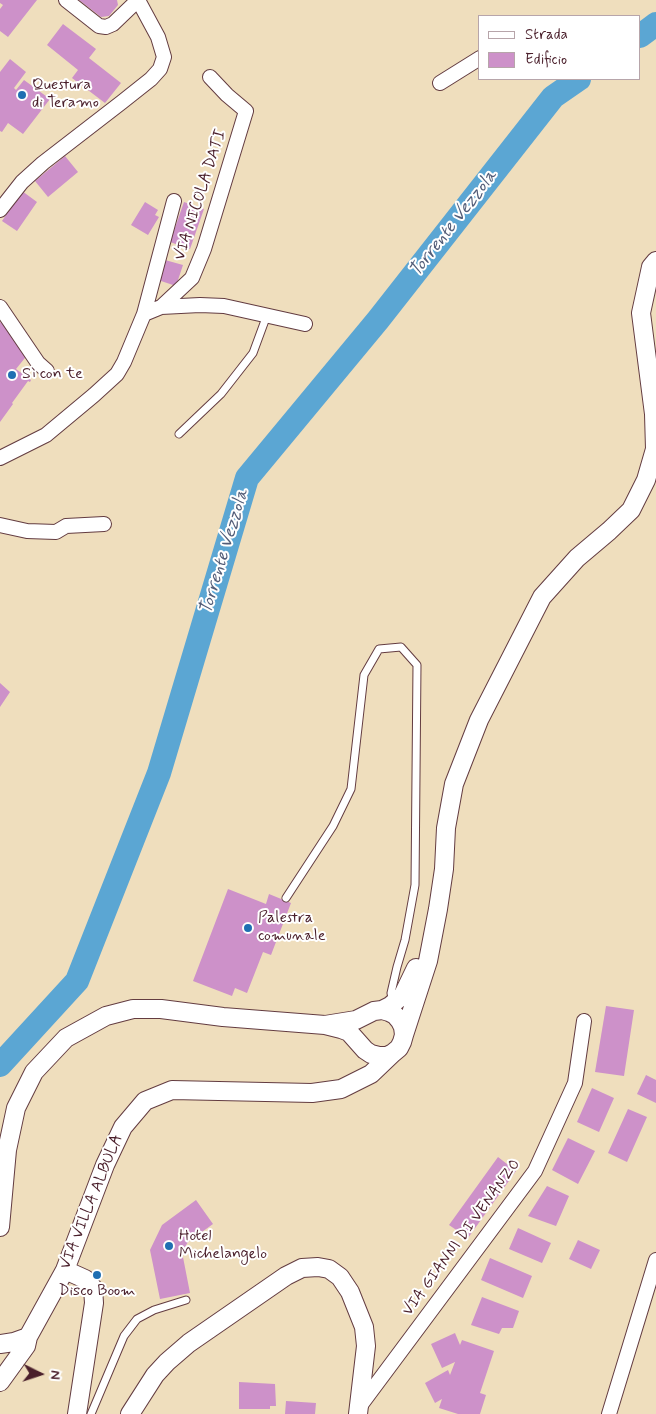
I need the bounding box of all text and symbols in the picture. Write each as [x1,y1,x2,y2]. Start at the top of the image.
legend [478,15,641,80]
text: Strada [525,25,568,45]
text: Edificio [525,50,567,70]
place label: Questura di Teramo [32,76,99,114]
marker: Questura di Teramo [16,89,28,101]
street label: VIA NICOLA DATI [171,127,231,263]
water label: Torrente Vezzola [406,166,502,282]
place label: Sì con te [22,365,83,385]
marker: Sì con te [6,369,18,381]
water label: Torrente Vezzola [196,487,254,617]
place label: Palestra comunale [258,909,326,947]
marker: Palestra comunale [242,922,254,934]
street label: VIA VILLA ALBULA [56,1132,128,1272]
street label: VIA GIANNI DI VENANZO [399,1156,525,1320]
place label: Hotel Michelangelo [179,1227,267,1265]
marker: Hotel Michelangelo [163,1240,175,1252]
marker: Disco Boom [91,1269,103,1281]
place label: Disco Boom [58,1282,136,1302]
north arrow [15,1349,65,1399]
text: N [46,1370,64,1380]

